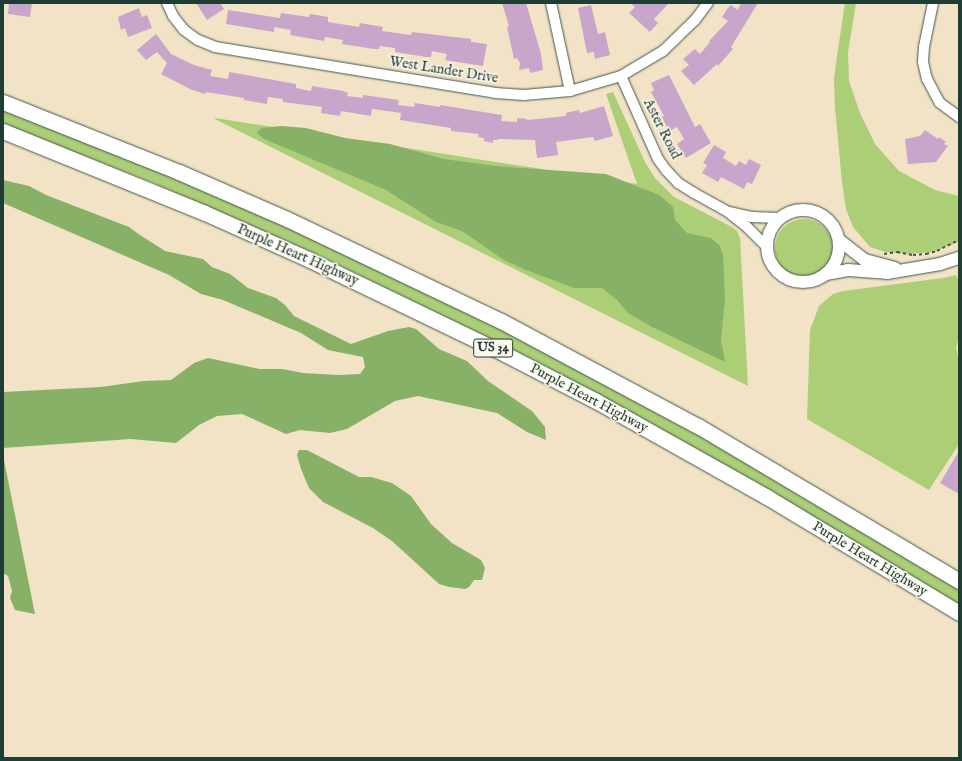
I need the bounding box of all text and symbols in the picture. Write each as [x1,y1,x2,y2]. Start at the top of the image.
street label: West Lander Drive [388,53,500,87]
street label: Aster Road [640,96,684,162]
street label: Purple Heart Highway [235,221,361,289]
road number: US 34 [473,337,513,359]
street label: Purple Heart Highway [527,360,651,436]
street label: Purple Heart Highway [809,518,931,600]

